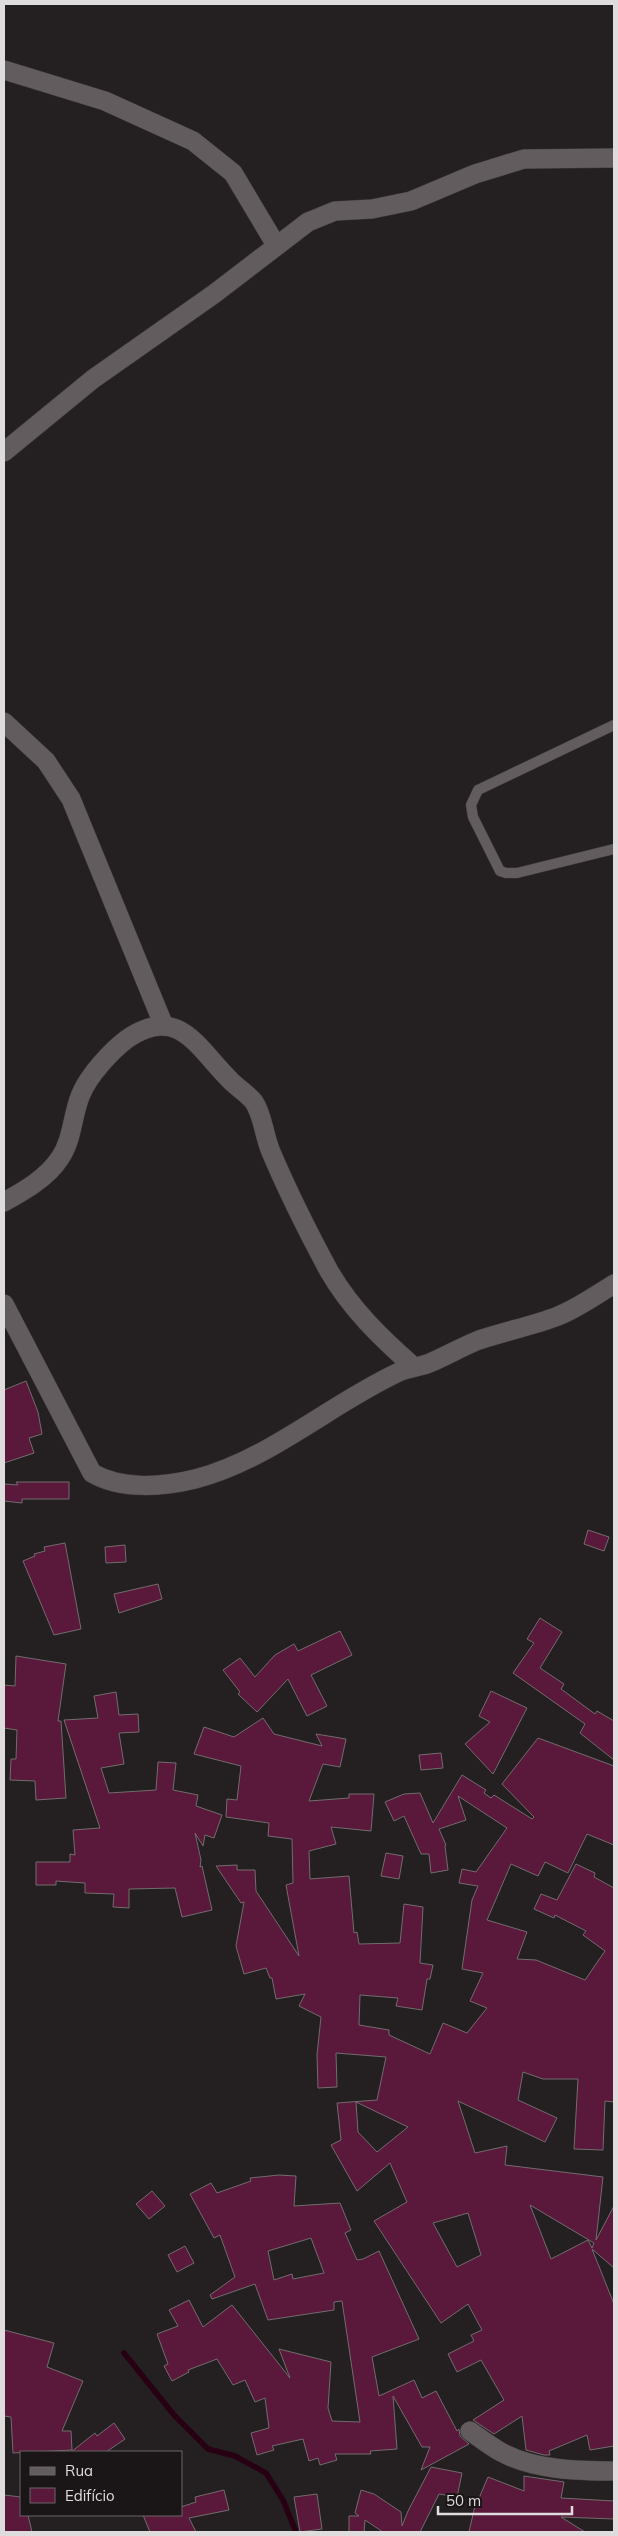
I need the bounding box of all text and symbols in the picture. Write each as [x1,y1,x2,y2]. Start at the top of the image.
legend [20,2451,182,2516]
text: Rua [65,2461,93,2480]
scale bar [438,2484,572,2516]
text: Edifício [65,2486,115,2505]
text: 50 m [446,2491,481,2510]

